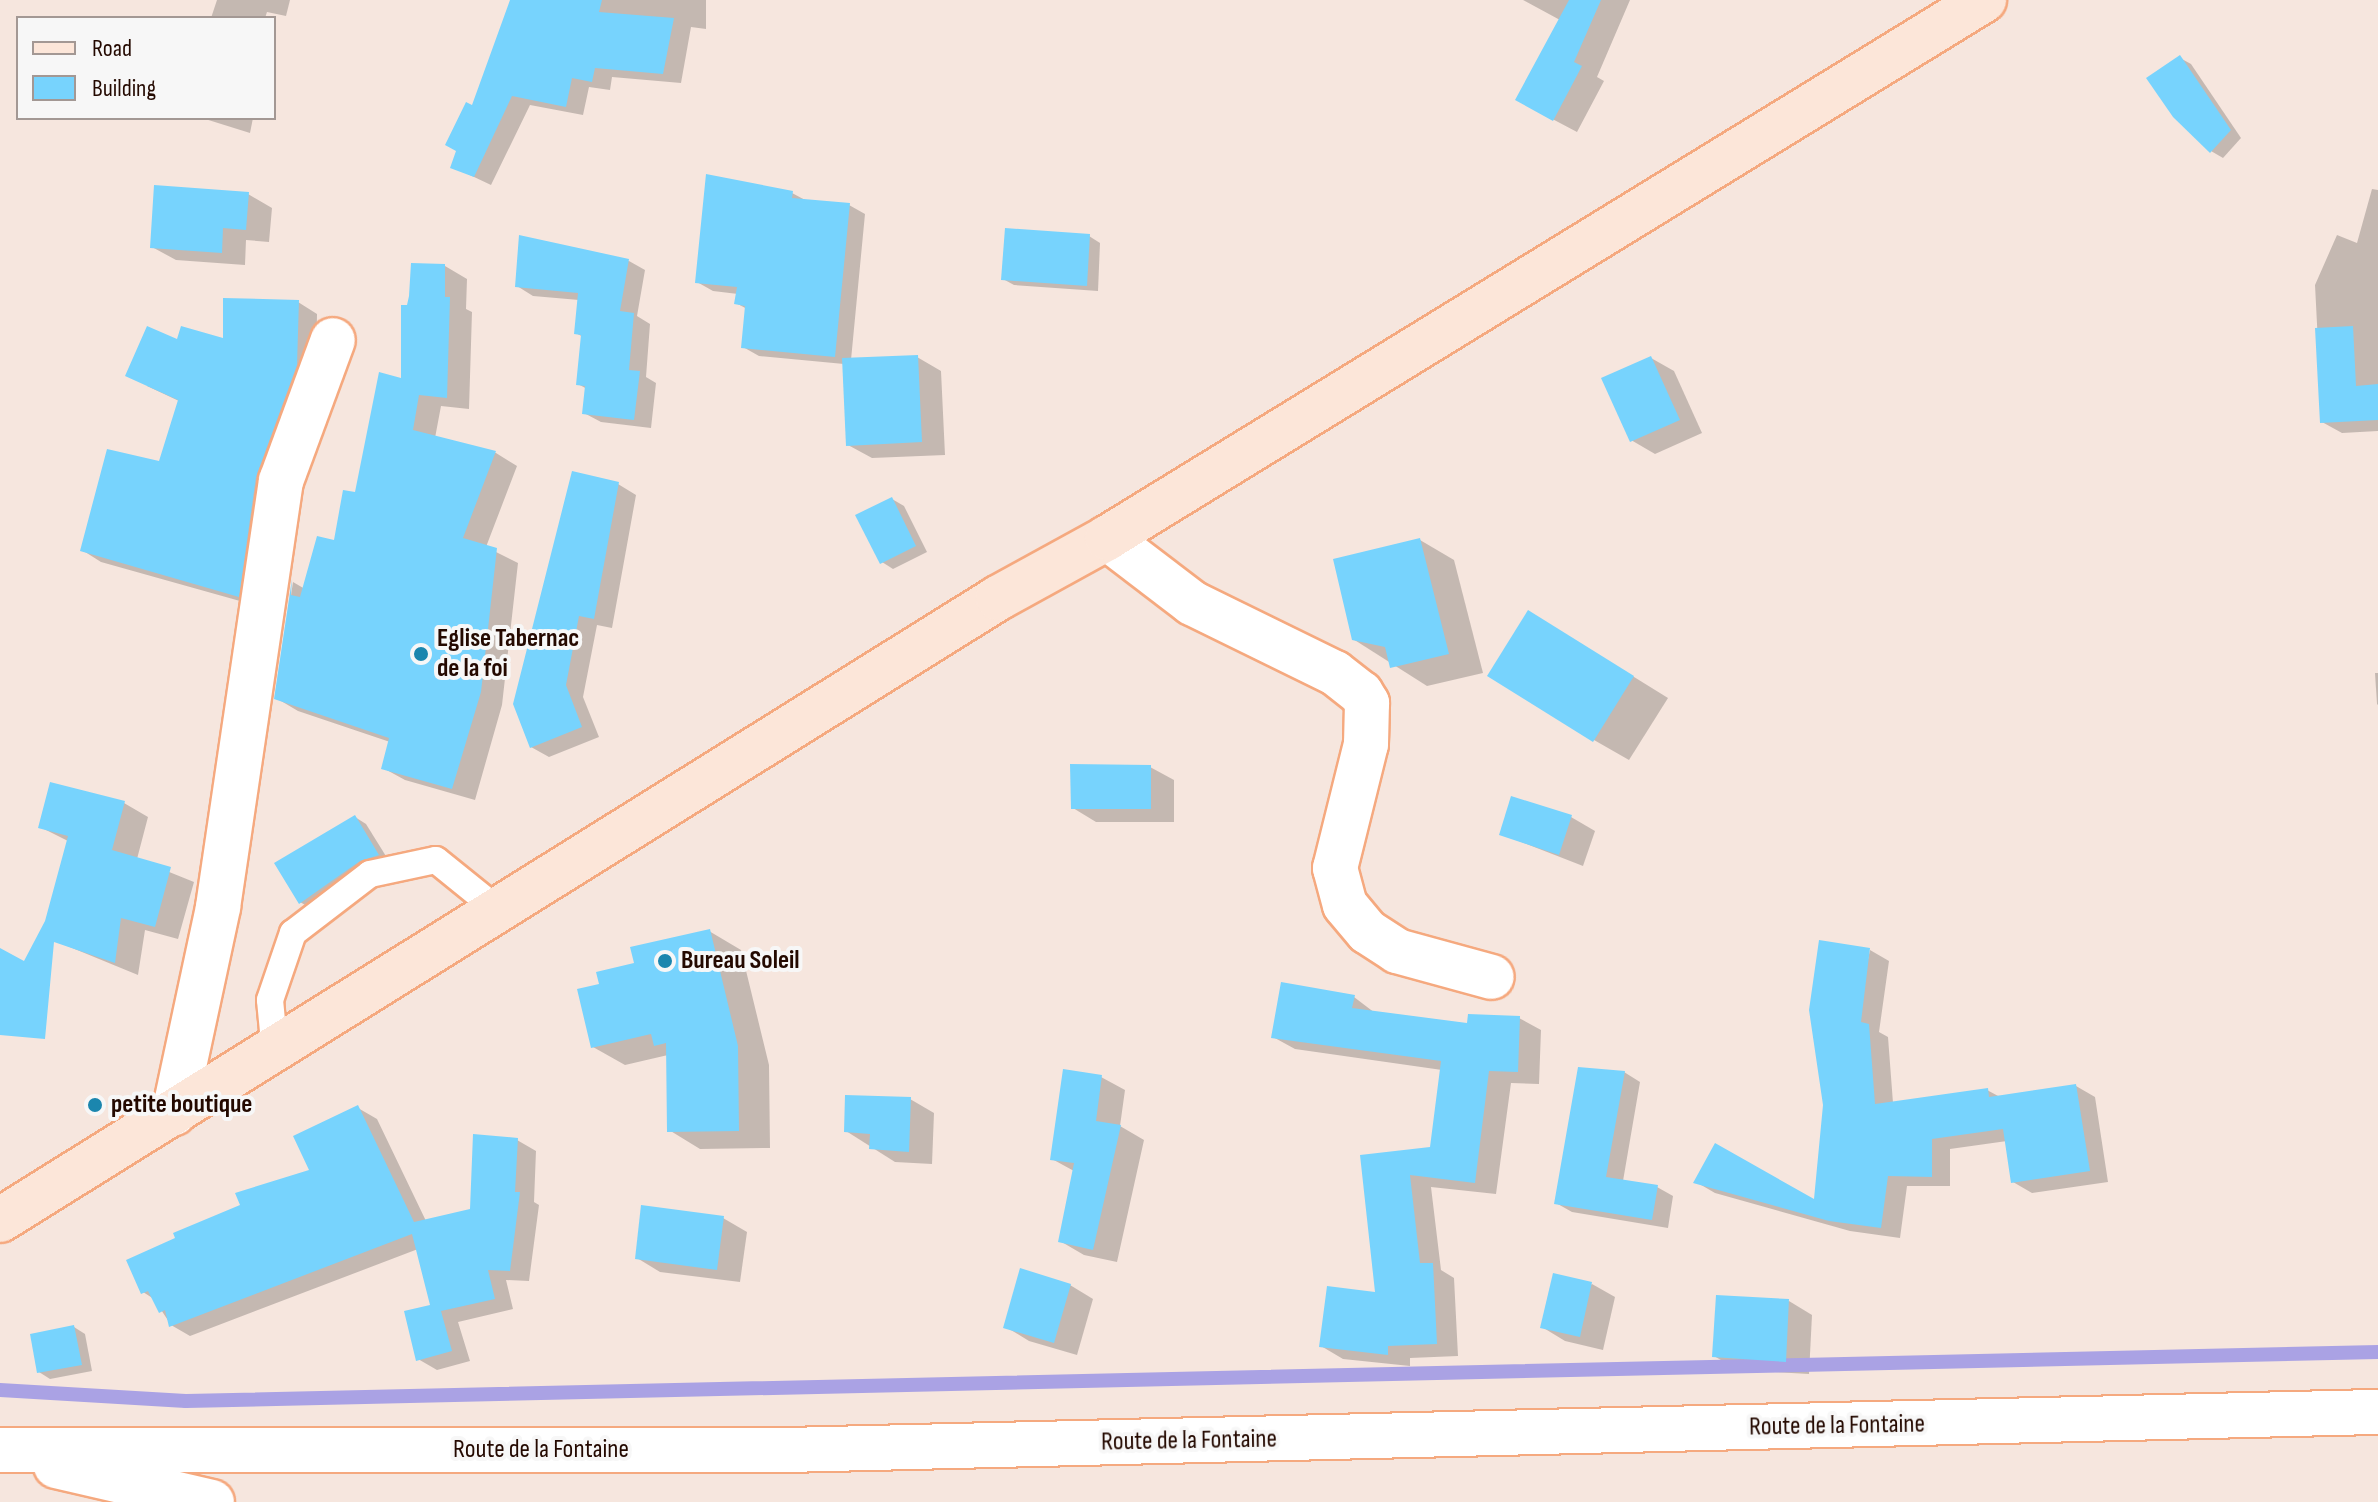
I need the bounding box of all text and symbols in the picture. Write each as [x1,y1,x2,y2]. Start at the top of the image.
legend [16,16,276,120]
text: Road [92,34,132,63]
text: Building [92,74,156,103]
place label: Eglise Tabernac de la foi [437,623,579,684]
marker: Eglise Tabernac de la foi [412,645,430,663]
place label: Bureau Soleil [681,945,800,977]
marker: Bureau Soleil [656,952,674,970]
place label: petite boutique [111,1089,252,1121]
marker: petite boutique [86,1096,104,1114]
street label: Route de la Fontaine [1749,1409,1925,1443]
street label: Route de la Fontaine [1101,1424,1277,1458]
street label: Route de la Fontaine [453,1434,629,1466]

